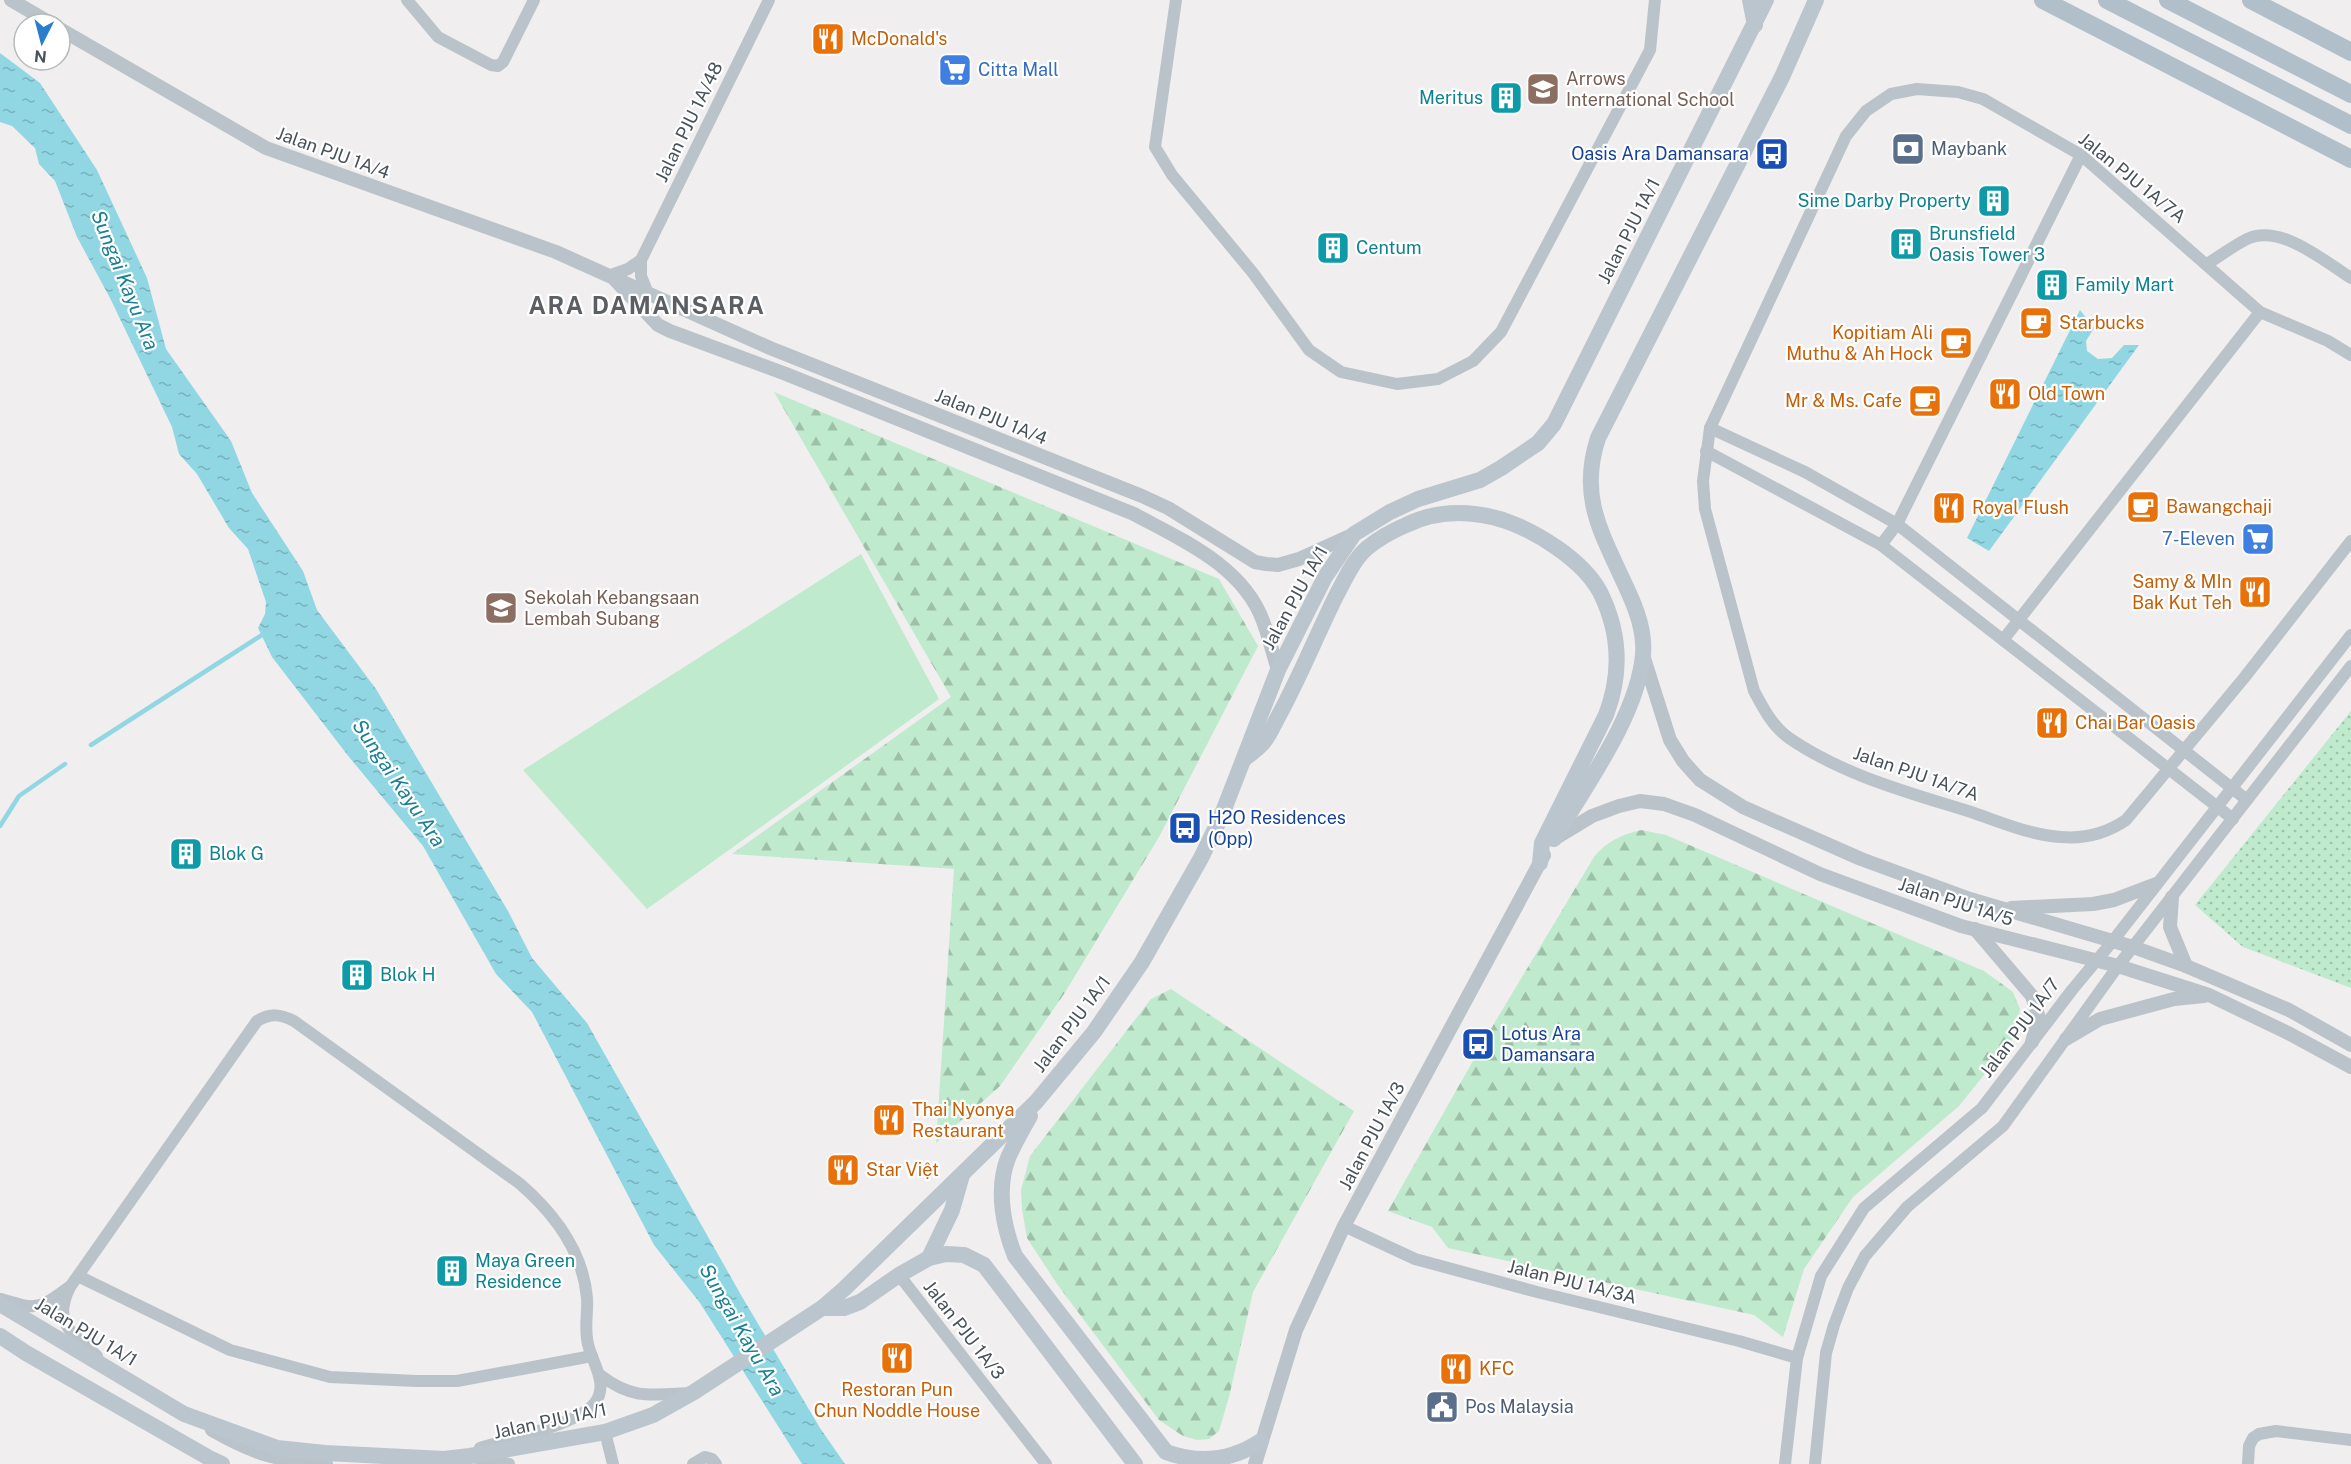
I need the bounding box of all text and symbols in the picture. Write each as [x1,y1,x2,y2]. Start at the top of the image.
north arrow [12,12,72,72]
restaurant icon: McDonald's [810,21,846,57]
place label: McDonald's [851,28,947,49]
text: N [33,46,48,67]
supermarket icon: Citta Mall [937,52,973,88]
street label: Jalan PJU 1A/48 [650,58,727,185]
place label: Citta Mall [978,59,1059,80]
place label: Arrows International School [1566,68,1735,110]
school or university icon: Arrows International School [1525,71,1561,107]
building icon: Meritus [1488,80,1524,116]
place label: Meritus [1419,87,1483,108]
street label: Jalan PJU 1A/4 [274,122,393,183]
street label: Jalan PJU 1A/7A [2075,128,2190,227]
bank icon: Maybank [1890,131,1926,167]
bus stop icon: Oasis Ara Damansara [1754,136,1790,172]
place label: Maybank [1931,138,2007,159]
place label: Oasis Ara Damansara [1571,143,1749,164]
street label: Jalan PJU 1A/1 [1593,175,1664,287]
building icon: Sime Darby Property [1976,183,2012,219]
place label: Sime Darby Property [1797,190,1971,211]
water label: Sungai Kayu Ara [86,207,164,353]
place label: Brunsfield Oasis Tower 3 [1929,223,2045,265]
building icon: Brunsfield Oasis Tower 3 [1888,226,1924,262]
building icon: Centum [1315,230,1351,266]
place label: Centum [1356,237,1422,258]
building icon: Family Mart [2034,267,2070,303]
place label: Family Mart [2075,274,2174,295]
district label: ARA DAMANSARA [529,291,765,319]
cafe icon: Starbucks [2018,305,2054,341]
place label: Starbucks [2059,312,2144,333]
place label: Kopitiam Ali Muthu & Ah Hock [1786,322,1933,364]
cafe icon: Kopitiam Ali Muthu & Ah Hock [1938,325,1974,361]
restaurant icon: Old Town [1987,376,2023,412]
cafe icon: Mr & Ms. Cafe [1907,383,1943,419]
place label: Old Town [2028,383,2105,404]
street label: Jalan PJU 1A/4 [932,384,1050,449]
place label: Mr & Ms. Cafe [1785,390,1902,411]
cafe icon: Bawangchaji [2125,489,2161,525]
restaurant icon: Royal Flush [1931,490,1967,526]
place label: Bawangchaji [2166,496,2272,517]
place label: Royal Flush [1972,497,2069,518]
supermarket icon: 7-Eleven [2240,521,2276,557]
place label: 7-Eleven [2162,528,2235,549]
street label: Jalan PJU 1A/1 [1257,542,1332,653]
place label: Samy & MIn Bak Kut Teh [2132,571,2232,613]
restaurant icon: Samy & MIn Bak Kut Teh [2237,574,2273,610]
place label: Sekolah Kebangsaan Lembah Subang [524,587,699,629]
school or university icon: Sekolah Kebangsaan Lembah Subang [483,590,519,626]
restaurant icon: Chai Bar Oasis [2034,705,2070,741]
place label: Chai Bar Oasis [2075,712,2196,733]
water label: Sungai Kayu Ara [347,715,451,851]
street label: Jalan PJU 1A/7A [1851,742,1982,805]
place label: H2O Residences (Opp) [1208,807,1346,849]
bus stop icon: H2O Residences (Opp) [1167,810,1203,846]
building icon: Blok G [168,836,204,872]
place label: Blok G [209,843,264,864]
street label: Jalan PJU 1A/5 [1896,873,2016,930]
building icon: Blok H [339,957,375,993]
place label: Blok H [380,964,436,985]
street label: Jalan PJU 1A/1 [1029,971,1115,1076]
street label: Jalan PJU 1A/7 [1975,974,2064,1081]
place label: Lotus Ara Damansara [1501,1023,1595,1065]
bus stop icon: Lotus Ara Damansara [1460,1026,1496,1062]
street label: Jalan PJU 1A/3 [1334,1078,1409,1193]
place label: Thai Nyonya Restaurant [912,1099,1014,1141]
restaurant icon: Thai Nyonya Restaurant [871,1102,907,1138]
restaurant icon: Star Việt [825,1152,861,1188]
place label: Star Việt [866,1159,939,1180]
place label: Maya Green Residence [475,1250,575,1292]
building icon: Maya Green Residence [434,1253,470,1289]
street label: Jalan PJU 1A/3A [1506,1255,1639,1308]
water label: Sungai Kayu Ara [694,1260,790,1400]
street label: Jalan PJU 1A/3 [919,1276,1009,1383]
street label: Jalan PJU 1A/1 [31,1293,141,1370]
restaurant icon: Restoran Pun Chun Noddle House [879,1340,915,1376]
restaurant icon: KFC [1438,1351,1474,1387]
place label: KFC [1479,1358,1514,1379]
place label: Restoran Pun Chun Noddle House [814,1379,980,1421]
public building icon: Pos Malaysia [1424,1389,1460,1425]
place label: Pos Malaysia [1465,1396,1574,1417]
street label: Jalan PJU 1A/1 [491,1398,608,1443]

